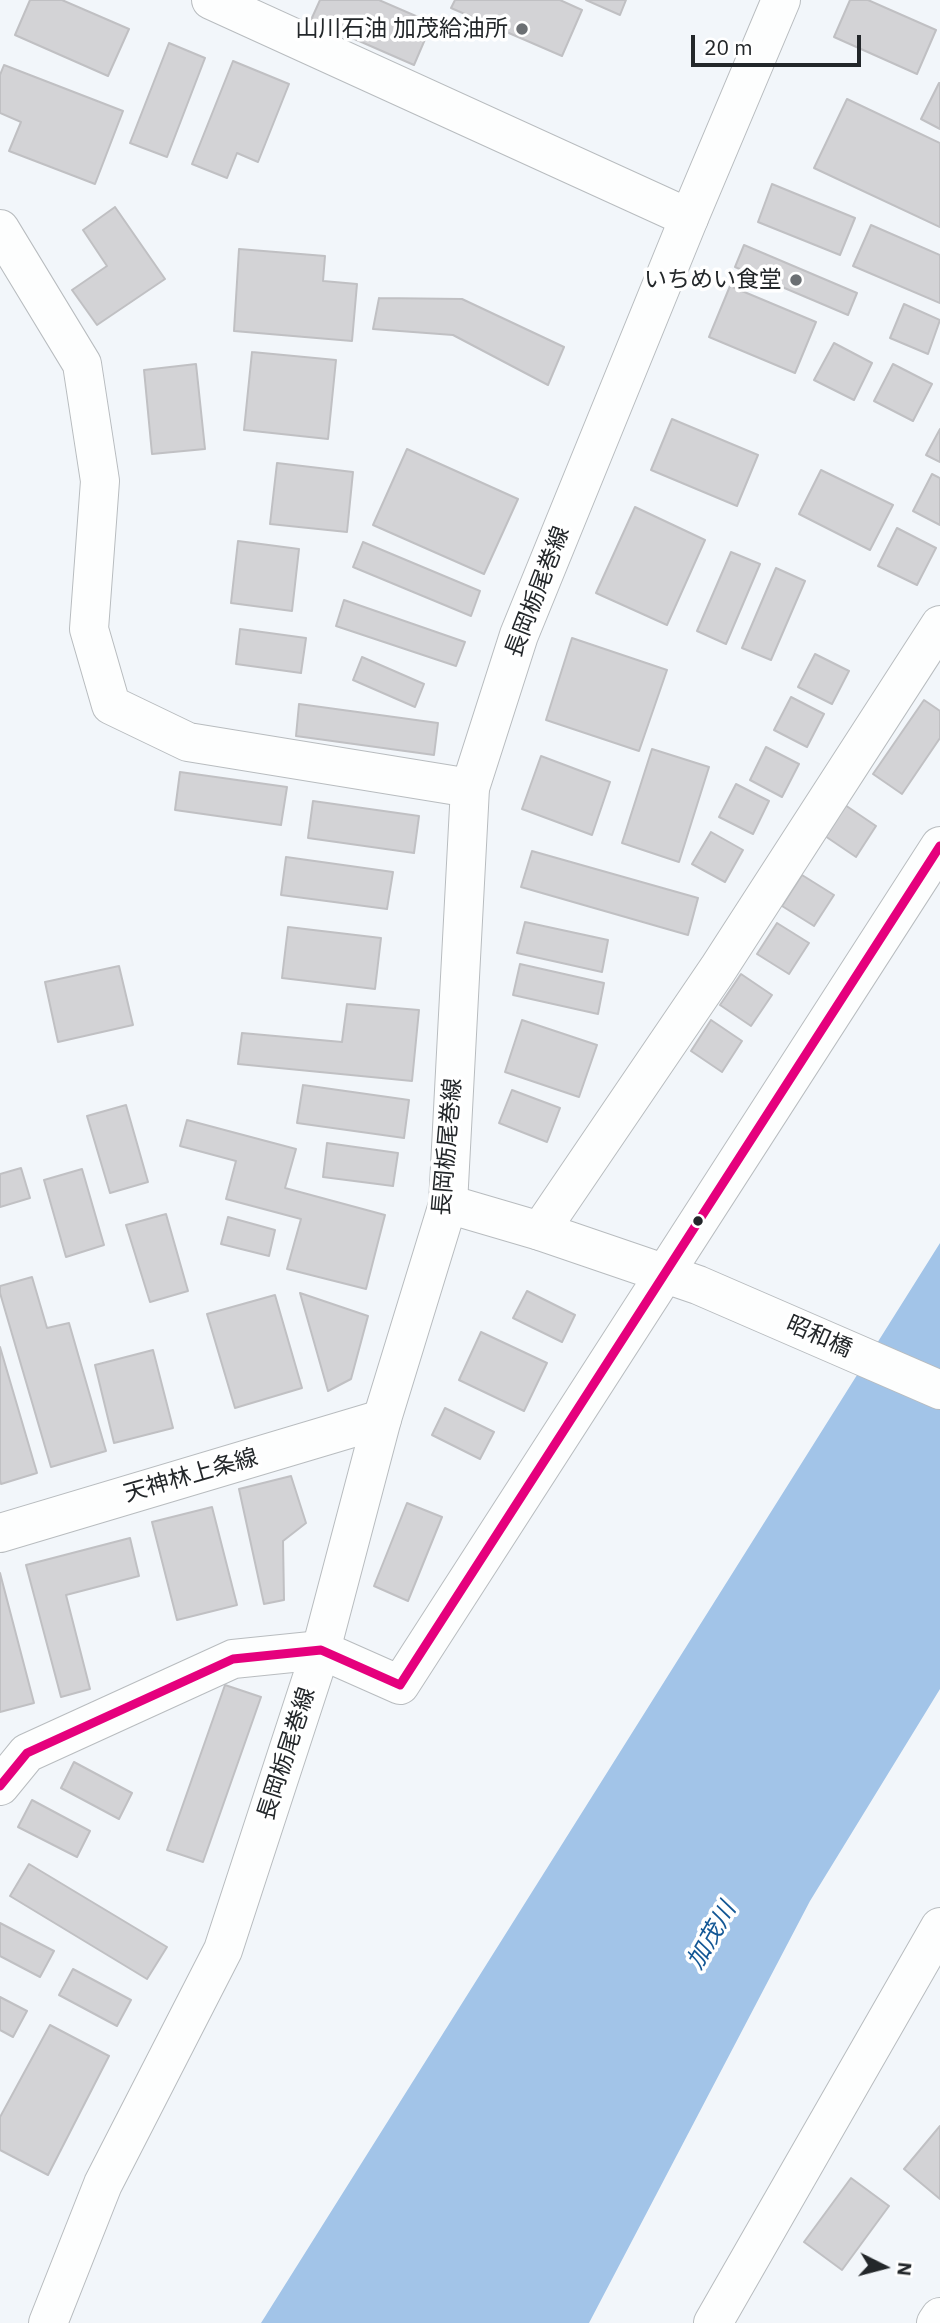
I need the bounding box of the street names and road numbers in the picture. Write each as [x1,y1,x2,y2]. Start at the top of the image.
street label: 長岡栃尾巻線 [500,523,576,661]
street label: 長岡栃尾巻線 [428,1077,468,1217]
street label: 昭和橋 [782,1310,856,1364]
street label: 天神林上条線 [121,1444,261,1508]
street label: 長岡栃尾巻線 [253,1684,321,1824]

